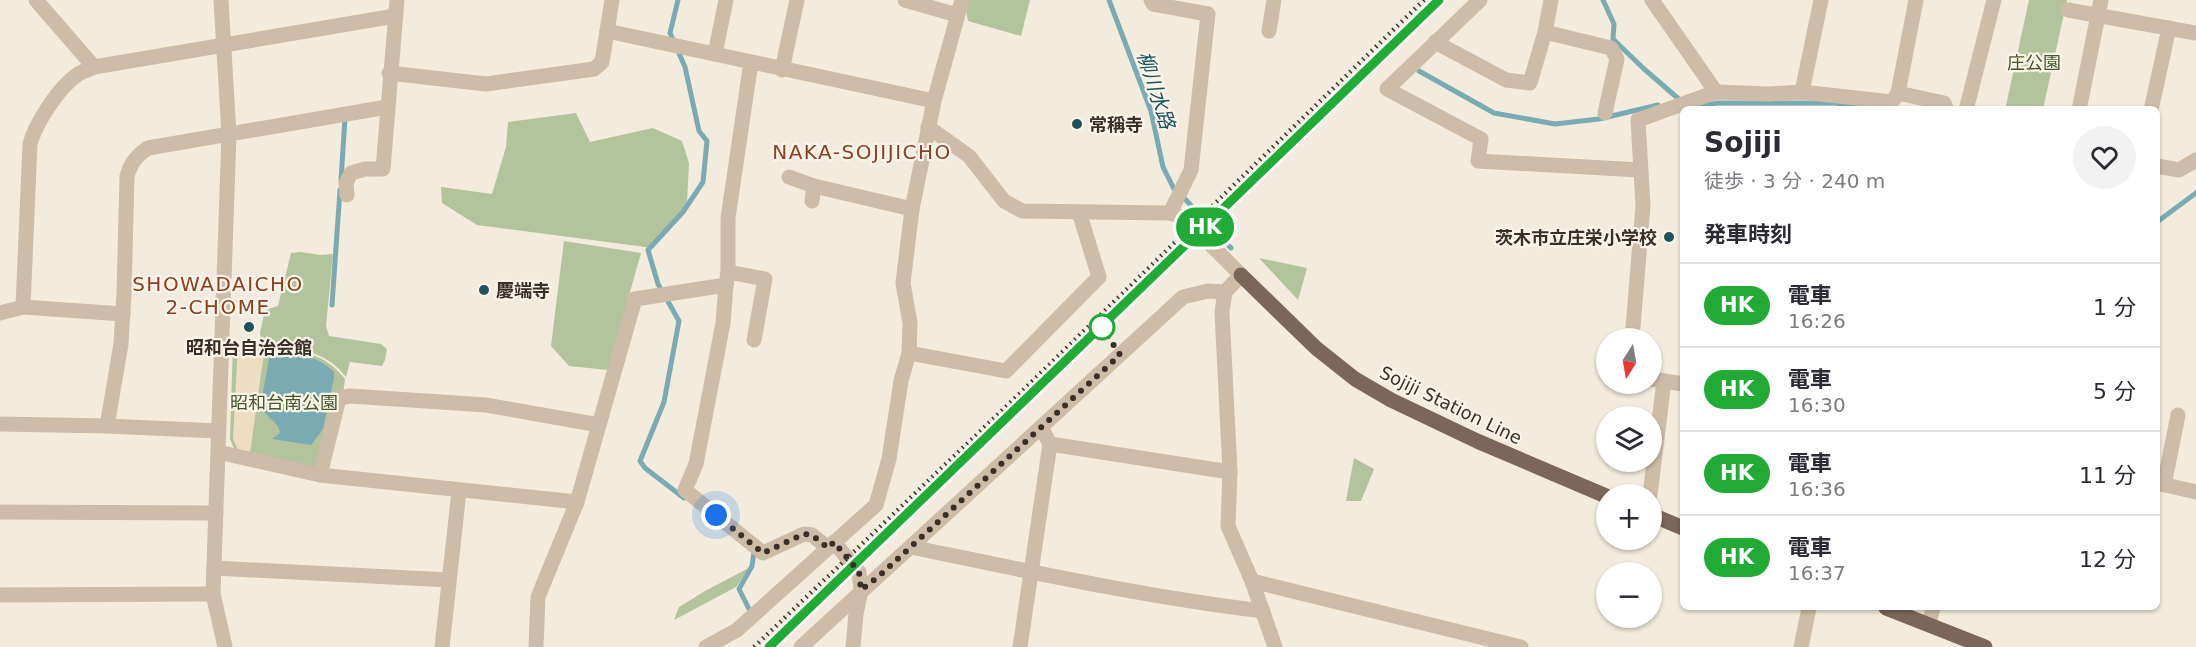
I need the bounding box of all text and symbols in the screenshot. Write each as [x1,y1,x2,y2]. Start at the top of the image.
water label: 柳川水路 [1132,48,1180,134]
park label: 庄公園 [2007,52,2061,73]
place label: 常稱寺 [1089,114,1143,135]
marker: 常稱寺 [1070,117,1084,131]
text: Sojiji [1704,126,1782,159]
button: heart [2073,126,2136,189]
district label: NAKA-SOJIJICHO [772,140,952,164]
text: 徒歩 · 3 分 · 240 m [1704,169,1885,193]
line badge: HK [1178,208,1232,246]
text: HK [1188,215,1222,239]
text: 発車時刻 [1704,222,1792,247]
place label: 茨木市立庄栄小学校 [1495,227,1657,248]
marker: 茨木市立庄栄小学校 [1662,230,1676,244]
district label: SHOWADAICHO 2-CHOME [132,272,304,319]
place label: 慶端寺 [496,280,550,301]
marker: 慶端寺 [477,283,491,297]
text: 電車 [1788,283,1832,308]
text: HK [1720,293,1754,317]
text: 1 分 [2093,295,2136,320]
text: 16:26 [1788,309,1846,333]
unlabelled marker [1089,314,1115,340]
marker: 昭和台自治会館 [242,320,256,334]
north arrow [1596,328,1662,394]
map controls [1596,328,1662,628]
place label: 昭和台自治会館 [186,337,312,358]
street label: Sojiji Station Line [1377,362,1525,448]
text: 電車 [1788,367,1832,392]
text: HK [1720,377,1754,401]
text: 5 分 [2093,379,2136,404]
park label: 昭和台南公園 [230,392,338,413]
text: 16:30 [1788,393,1846,417]
button: layers [1596,406,1662,472]
text: 電車 [1788,451,1832,476]
text: HK [1720,461,1754,485]
text: 11 分 [2079,463,2136,488]
text: 16:36 [1788,477,1846,501]
button: + [1596,484,1662,550]
your location [701,500,731,530]
text: 電車 [1788,535,1832,560]
text: HK [1720,545,1754,569]
text: 12 分 [2079,547,2136,572]
text: 16:37 [1788,561,1846,585]
button: − [1596,562,1662,628]

